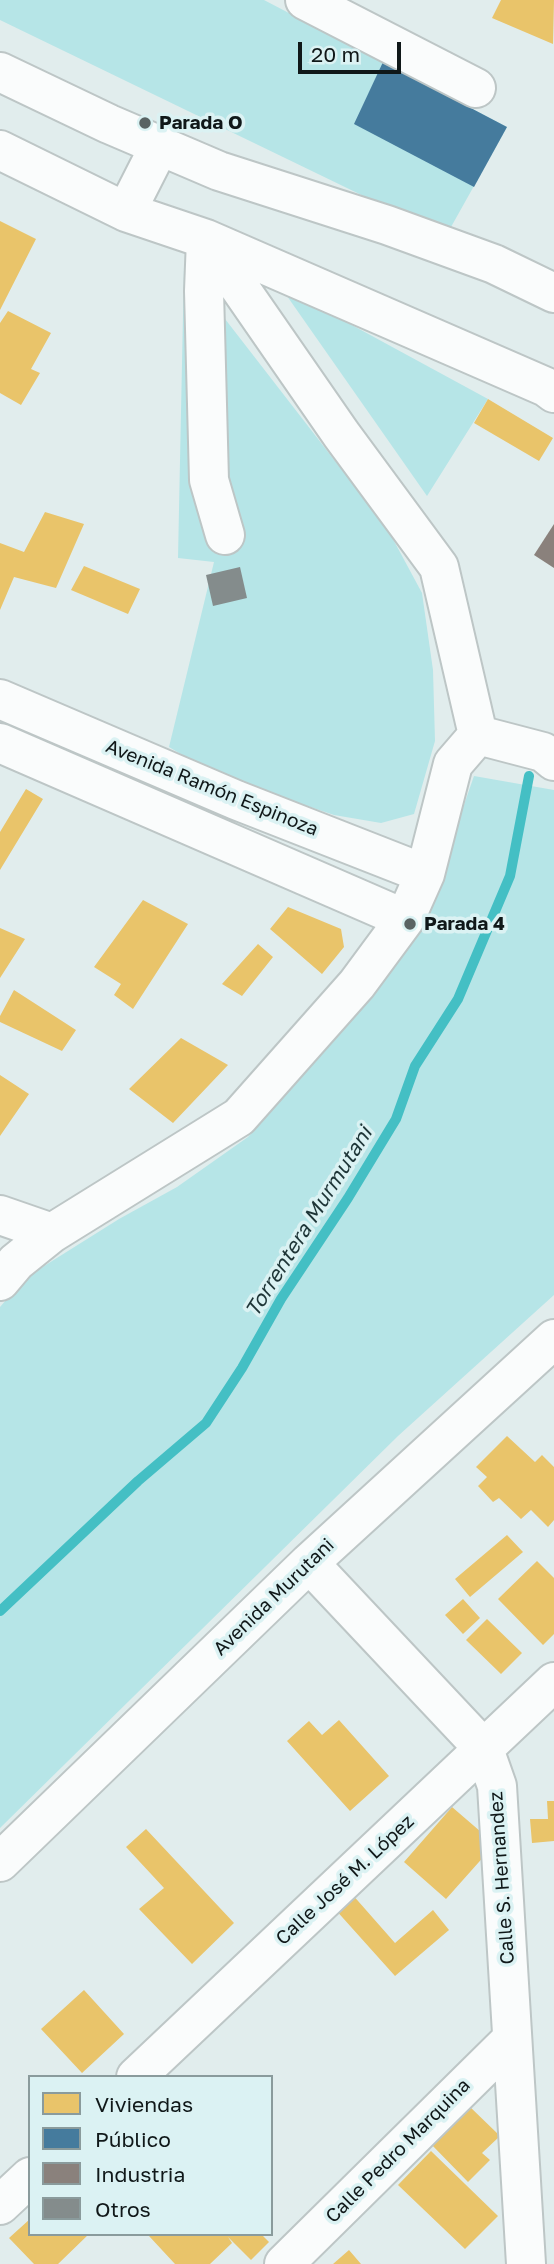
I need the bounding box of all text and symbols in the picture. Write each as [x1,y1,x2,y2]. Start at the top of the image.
scale bar [302,28,405,72]
text: 20 m [311,41,360,67]
place label: Parada O [159,112,243,134]
marker: Parada O [137,115,153,131]
street label: Avenida Ramón Espinoza [103,735,321,841]
place label: Parada 4 [424,913,505,935]
marker: Parada 4 [402,916,418,932]
water label: Torrentera Murmutani [240,1122,378,1322]
street label: Avenida Murutani [209,1534,339,1660]
street label: Calle S. Hernandez [485,1791,519,1965]
street label: Calle José M. López [271,1810,419,1950]
street label: Calle Pedro Marquina [321,2074,475,2228]
legend [28,2075,273,2236]
text: Viviendas [95,2091,193,2117]
text: Público [95,2126,171,2152]
text: Industria [95,2161,185,2187]
text: Otros [95,2196,151,2222]

